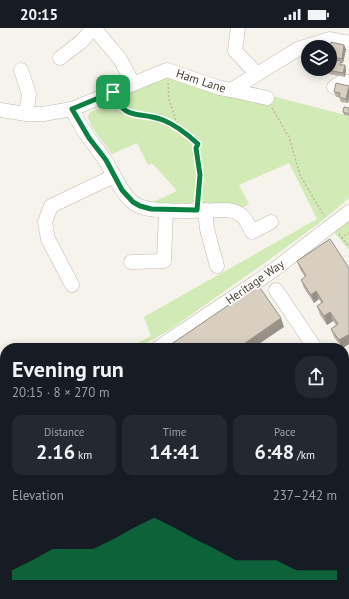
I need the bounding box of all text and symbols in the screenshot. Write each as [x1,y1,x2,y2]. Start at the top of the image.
text: 20:15 [20,5,58,24]
map controls [301,40,337,76]
button: layers [301,40,337,76]
street label: Ham Lane [174,65,228,96]
pin [96,75,130,109]
icon: arrive [102,81,124,103]
street label: Heritage Way [223,256,287,307]
text: Evening run [12,355,124,383]
button: share [295,356,337,398]
text: 20:15 · 8 × 270 m [12,384,109,401]
text: Distance [44,425,84,439]
text: Time [163,425,186,439]
text: Pace [274,425,296,439]
text: 2.16 [36,439,75,465]
text: 14:41 [149,439,200,465]
text: 6:48 [255,439,294,465]
text: km [75,448,92,462]
text: /km [294,448,315,462]
text: Elevation [12,487,64,504]
text: 237–242 m [273,487,337,504]

